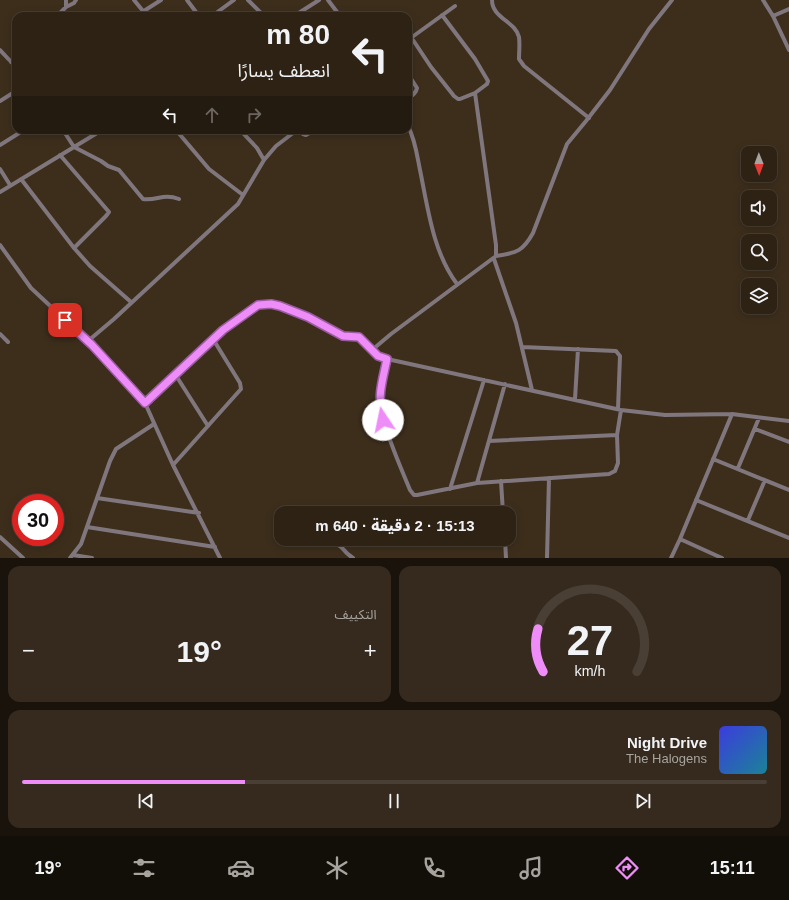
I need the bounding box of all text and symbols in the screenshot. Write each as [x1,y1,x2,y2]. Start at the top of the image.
text: 80 m [266,19,330,50]
icon: left [344,28,396,80]
text: انعطف يسارًا [238,61,330,81]
icon: left [159,104,181,126]
icon: ahead [201,104,223,126]
icon: right [243,104,265,126]
north arrow [741,146,777,182]
map controls [741,146,777,314]
button: sound [741,190,777,226]
button: search [741,234,777,270]
button: layers [741,278,777,314]
pin [48,303,82,337]
icon: arrive [54,309,76,331]
position arrow [362,399,404,441]
speed limit sign: 30 [12,494,64,546]
text: 15:13 · 2 دقيقة · 640 m [315,517,475,534]
text: التكييف [335,607,377,622]
text: 27 [567,617,613,664]
text: 19° [177,635,222,668]
text: − [22,638,35,663]
text: + [364,638,377,663]
text: km/h [574,663,605,679]
text: Night Drive [627,734,707,751]
text: The Halogens [626,751,707,766]
icon: previous [135,790,157,812]
icon: pause [383,790,405,812]
icon: next [632,790,654,812]
icon: filters [130,854,158,882]
icon: car [227,854,255,882]
icon: climate [323,854,351,882]
icon: phone [420,854,448,882]
icon: music [517,854,545,882]
icon: directions [613,854,641,882]
text: 19° [34,858,62,878]
text: 15:11 [710,858,755,878]

